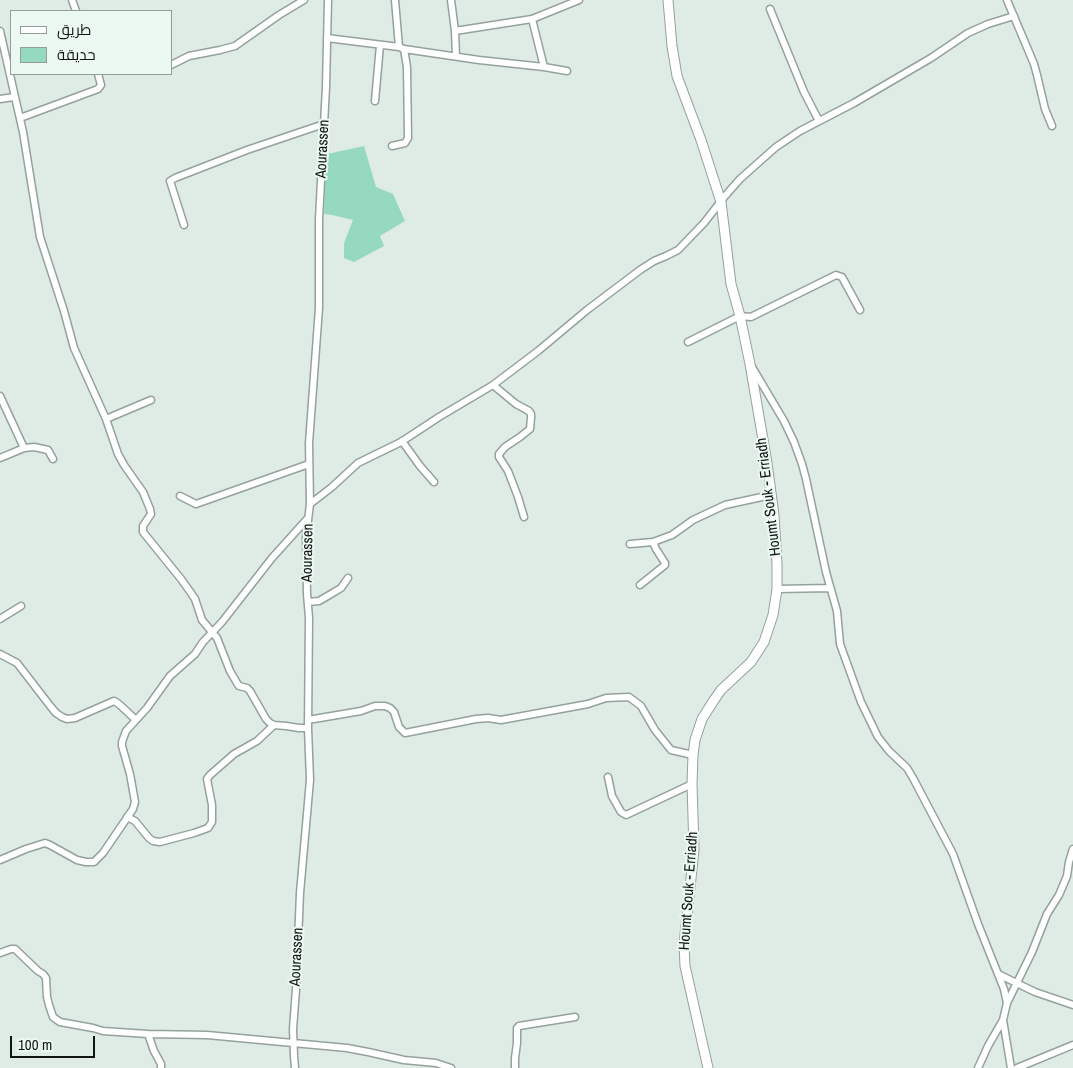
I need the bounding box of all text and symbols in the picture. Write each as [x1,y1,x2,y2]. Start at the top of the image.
legend [10,10,172,75]
text: طريق [57,19,91,40]
text: حديقة [57,44,96,65]
street label: Aourassen [312,119,334,179]
street label: Houmt Souk - Erriadh [753,437,785,557]
street label: Aourassen [298,523,318,583]
street label: Houmt Souk - Erriadh [676,831,702,951]
street label: Aourassen [286,927,308,987]
scale bar [12,1026,98,1058]
text: 100 m [18,1034,52,1055]

